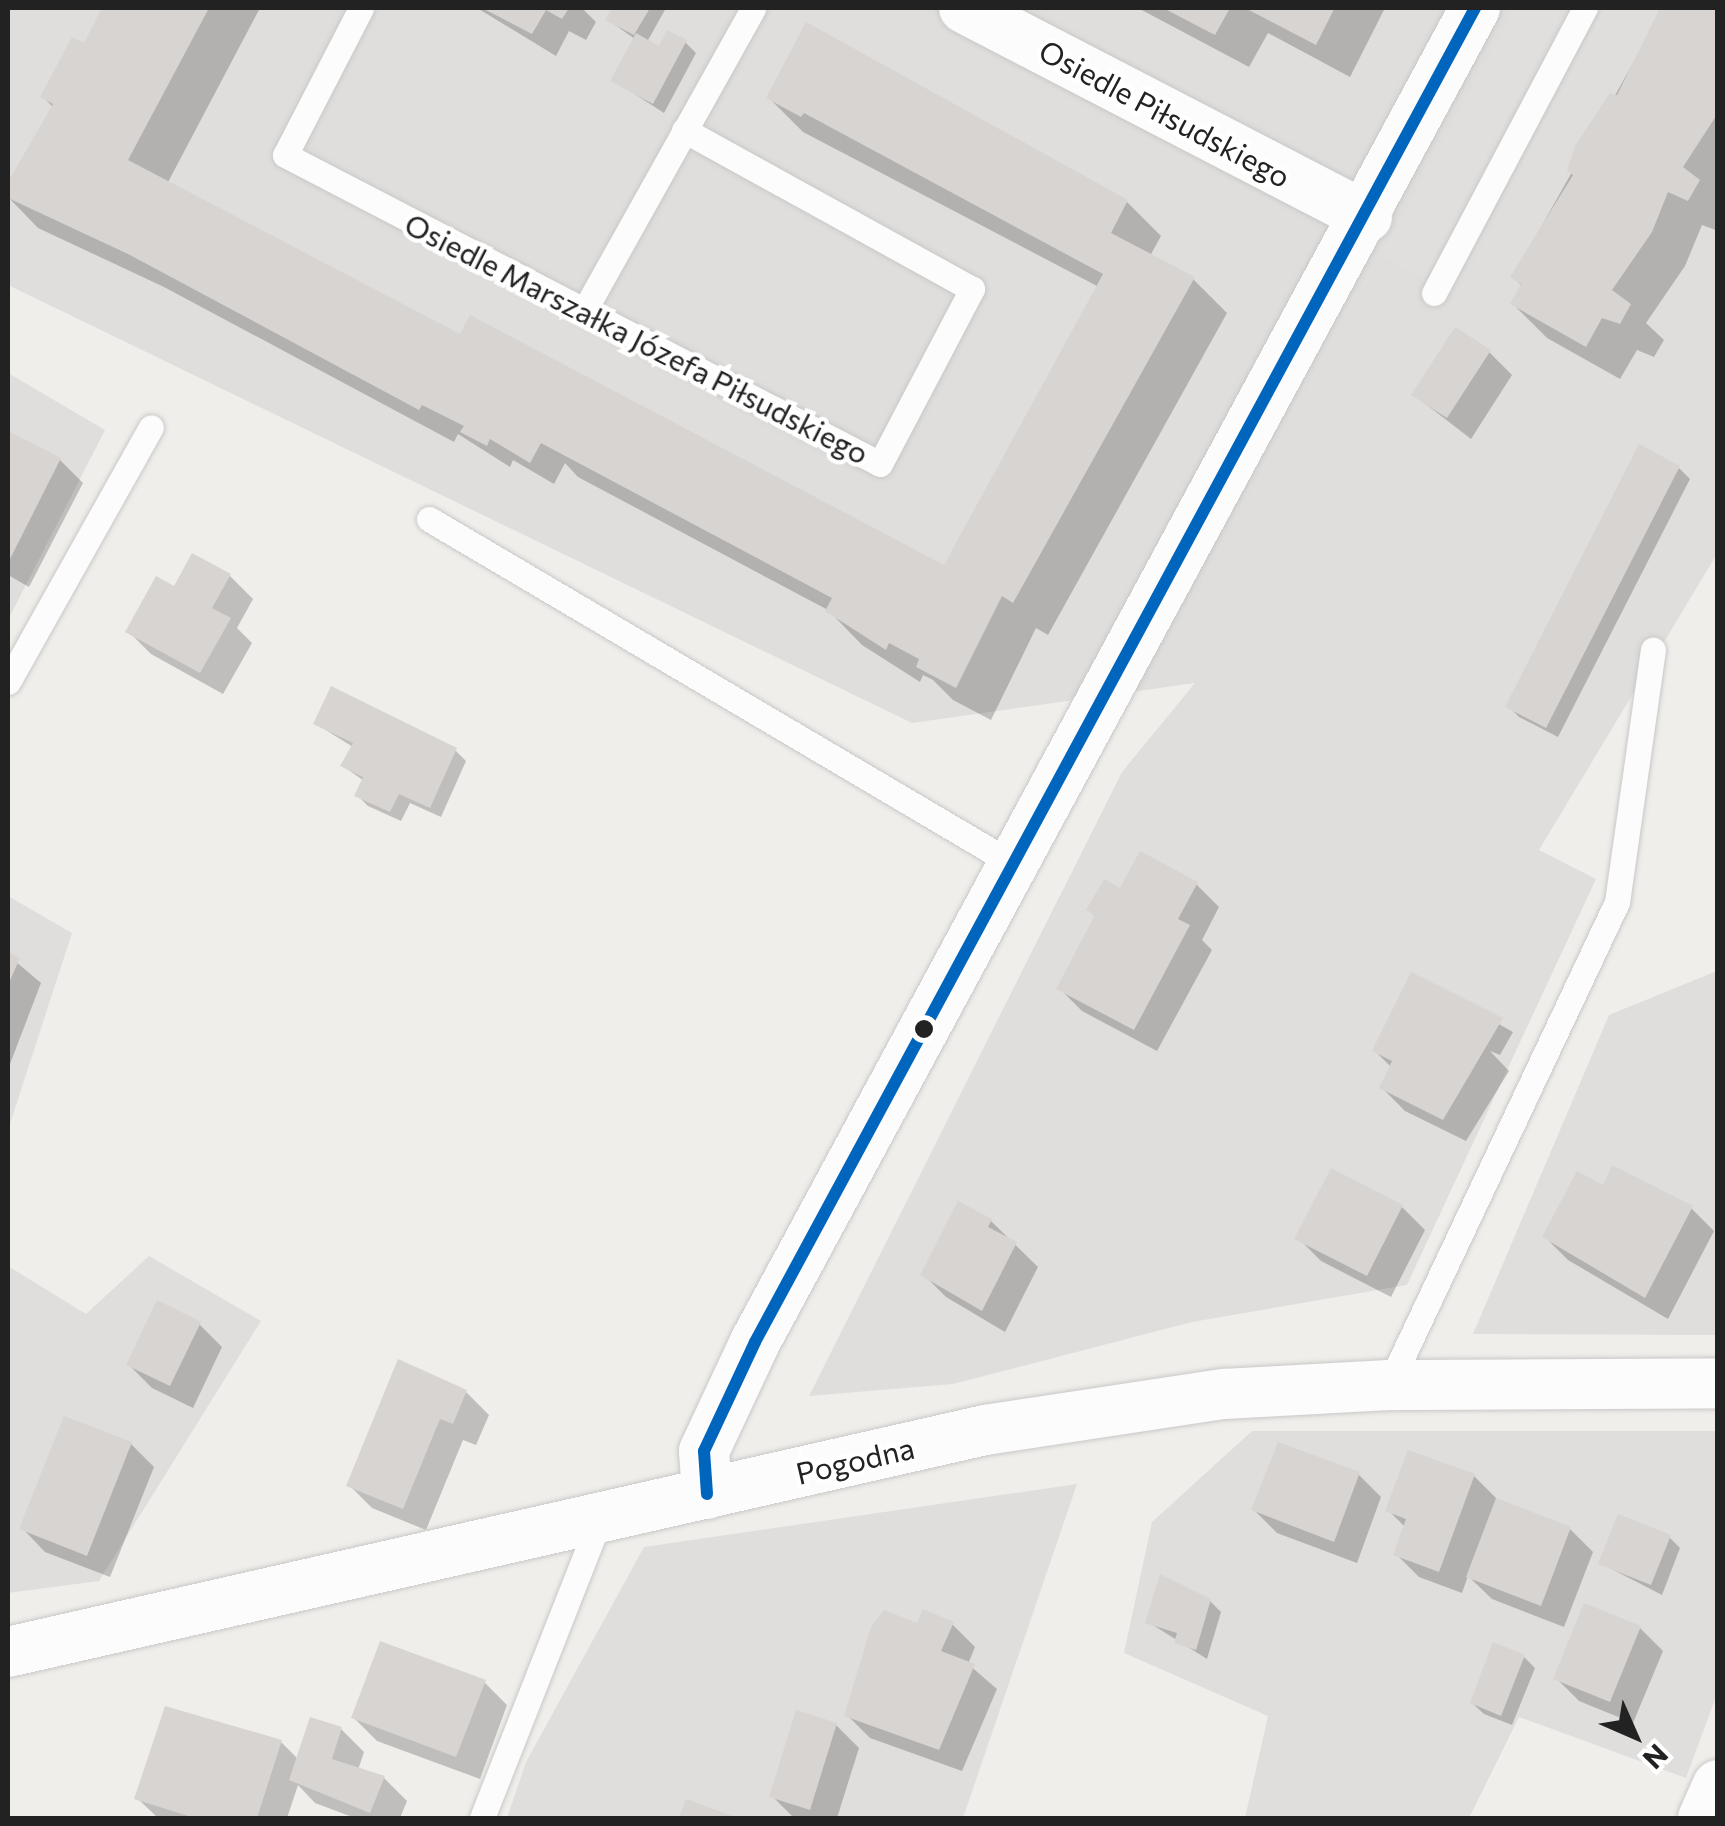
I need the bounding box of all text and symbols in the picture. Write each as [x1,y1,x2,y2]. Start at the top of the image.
street label: Osiedle Piłsudskiego [1033,32,1297,194]
street label: Osiedle Marszałka Józefa Piłsudskiego [399,205,875,471]
unlabelled marker [914,1019,934,1039]
street label: Pogodna [792,1429,918,1491]
north arrow [1585,1686,1685,1786]
text: N [1637,1738,1676,1777]

